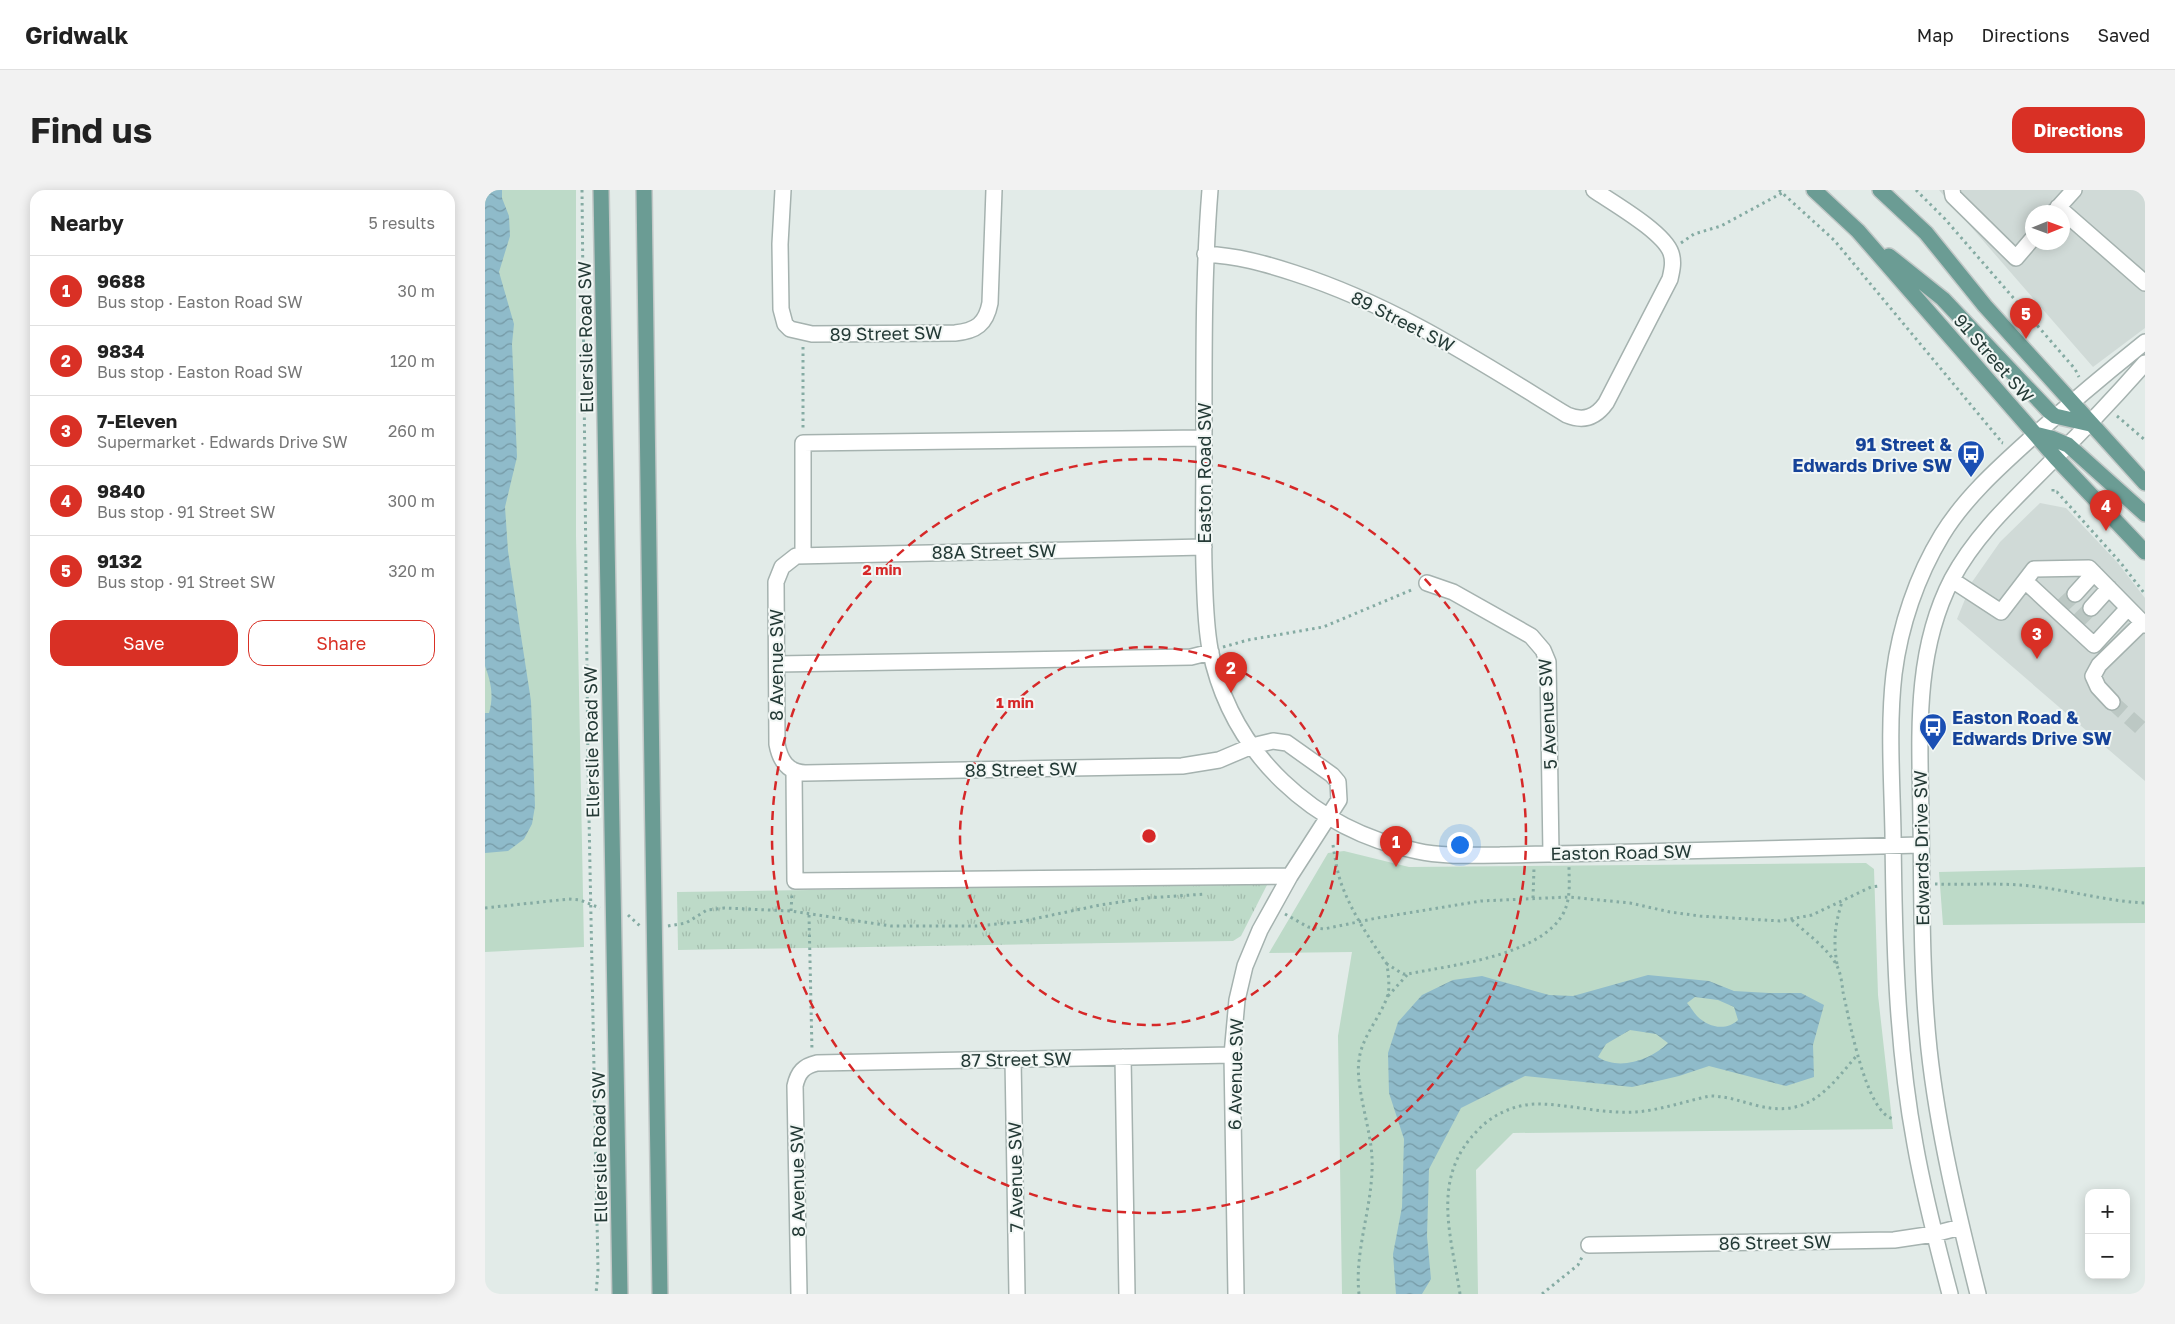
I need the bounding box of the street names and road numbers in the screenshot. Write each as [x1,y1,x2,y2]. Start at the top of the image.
street label: Ellerslie Road SW [573,261,597,413]
street label: 89 Street SW [1348,286,1458,356]
street label: 91 Street SW [1949,309,2039,407]
street label: 89 Street SW [829,321,943,345]
street label: Easton Road SW [1193,402,1215,544]
street label: 88A Street SW [931,539,1057,563]
street label: 8 Avenue SW [765,609,787,721]
street label: 5 Avenue SW [1533,658,1561,770]
street label: Ellerslie Road SW [579,666,603,818]
street label: 88 Street SW [964,757,1078,781]
street label: Edwards Drive SW [1909,770,1933,926]
street label: Easton Road SW [1550,840,1692,864]
street label: 6 Avenue SW [1223,1018,1247,1130]
street label: 87 Street SW [960,1047,1072,1071]
street label: Ellerslie Road SW [587,1071,611,1223]
street label: 7 Avenue SW [1003,1121,1027,1233]
street label: 8 Avenue SW [785,1125,809,1237]
street label: 86 Street SW [1718,1230,1832,1254]

